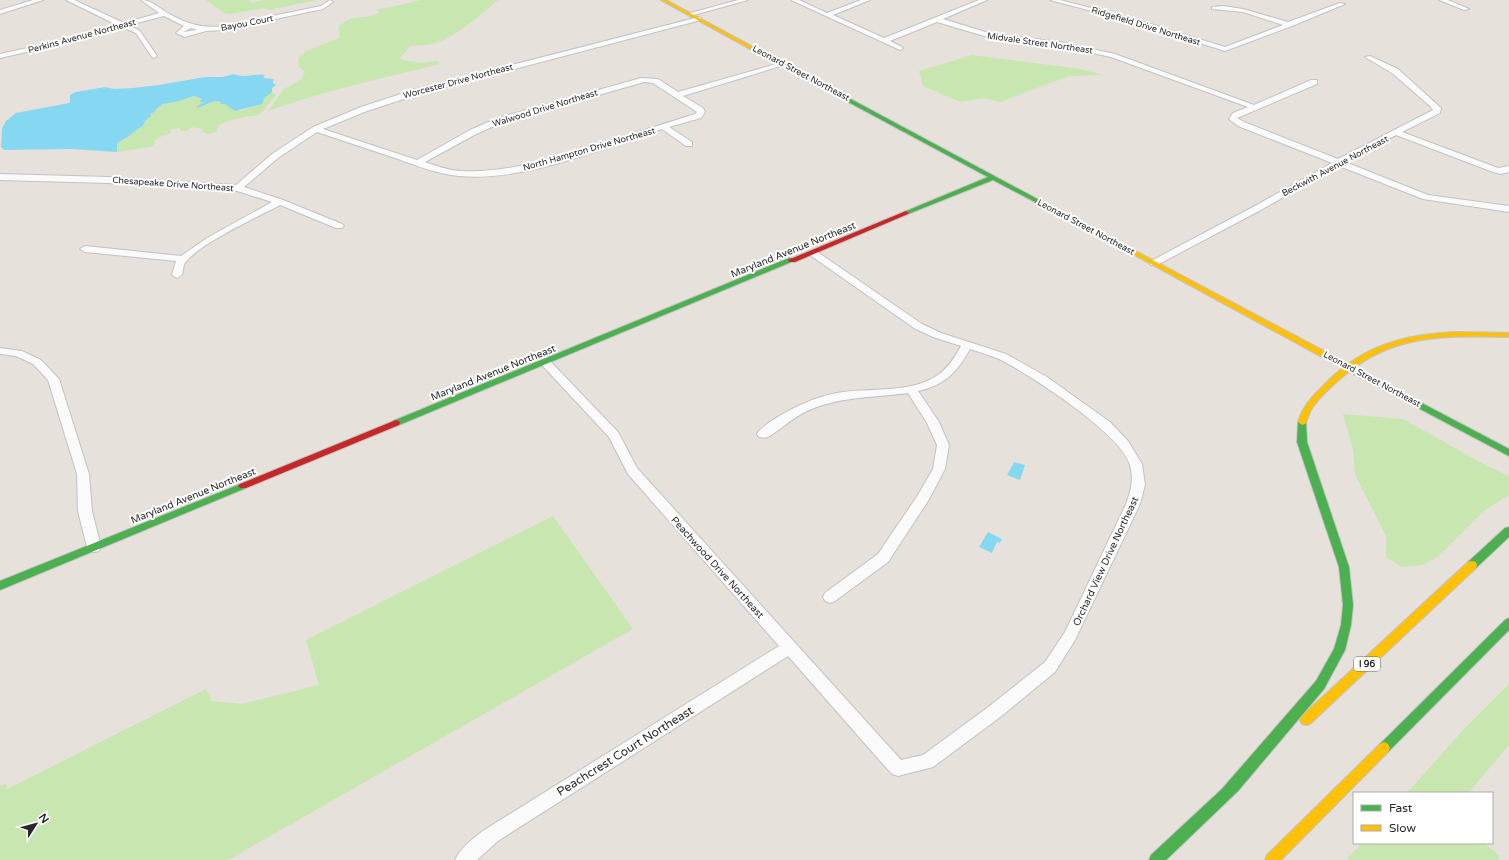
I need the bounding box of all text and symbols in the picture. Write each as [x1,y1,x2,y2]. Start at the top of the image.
street label: Ridgefield Drive Northeast [1090,5,1202,48]
street label: Bayou Court [220,13,275,34]
street label: Perkins Avenue Northeast [27,17,138,56]
street label: Midvale Street Northeast [986,31,1094,56]
street label: Leonard Street Northeast [750,43,852,104]
street label: Worcester Drive Northeast [402,61,515,101]
street label: Walwood Drive Northeast [491,87,600,130]
street label: North Hampton Drive Northeast [522,125,657,174]
street label: Beckwith Avenue Northeast [1280,133,1391,199]
street label: Chesapeake Drive Northeast [112,175,235,194]
street label: Leonard Street Northeast [1035,197,1137,258]
street label: Maryland Avenue Northeast [729,219,858,281]
street label: Maryland Avenue Northeast [429,342,558,404]
street label: Leonard Street Northeast [1321,349,1423,410]
street label: Maryland Avenue Northeast [129,465,258,527]
street label: Orchard View Drive Northeast [1071,495,1141,628]
street label: Peachwood Drive Northeast [668,514,766,621]
road number: I 96 [1354,657,1380,671]
street label: Peachcrest Court Northeast [554,703,696,799]
legend [1353,792,1493,844]
text: Fast [1389,801,1413,815]
north arrow [16,804,56,844]
text: N [36,811,52,826]
text: Slow [1389,821,1416,835]

